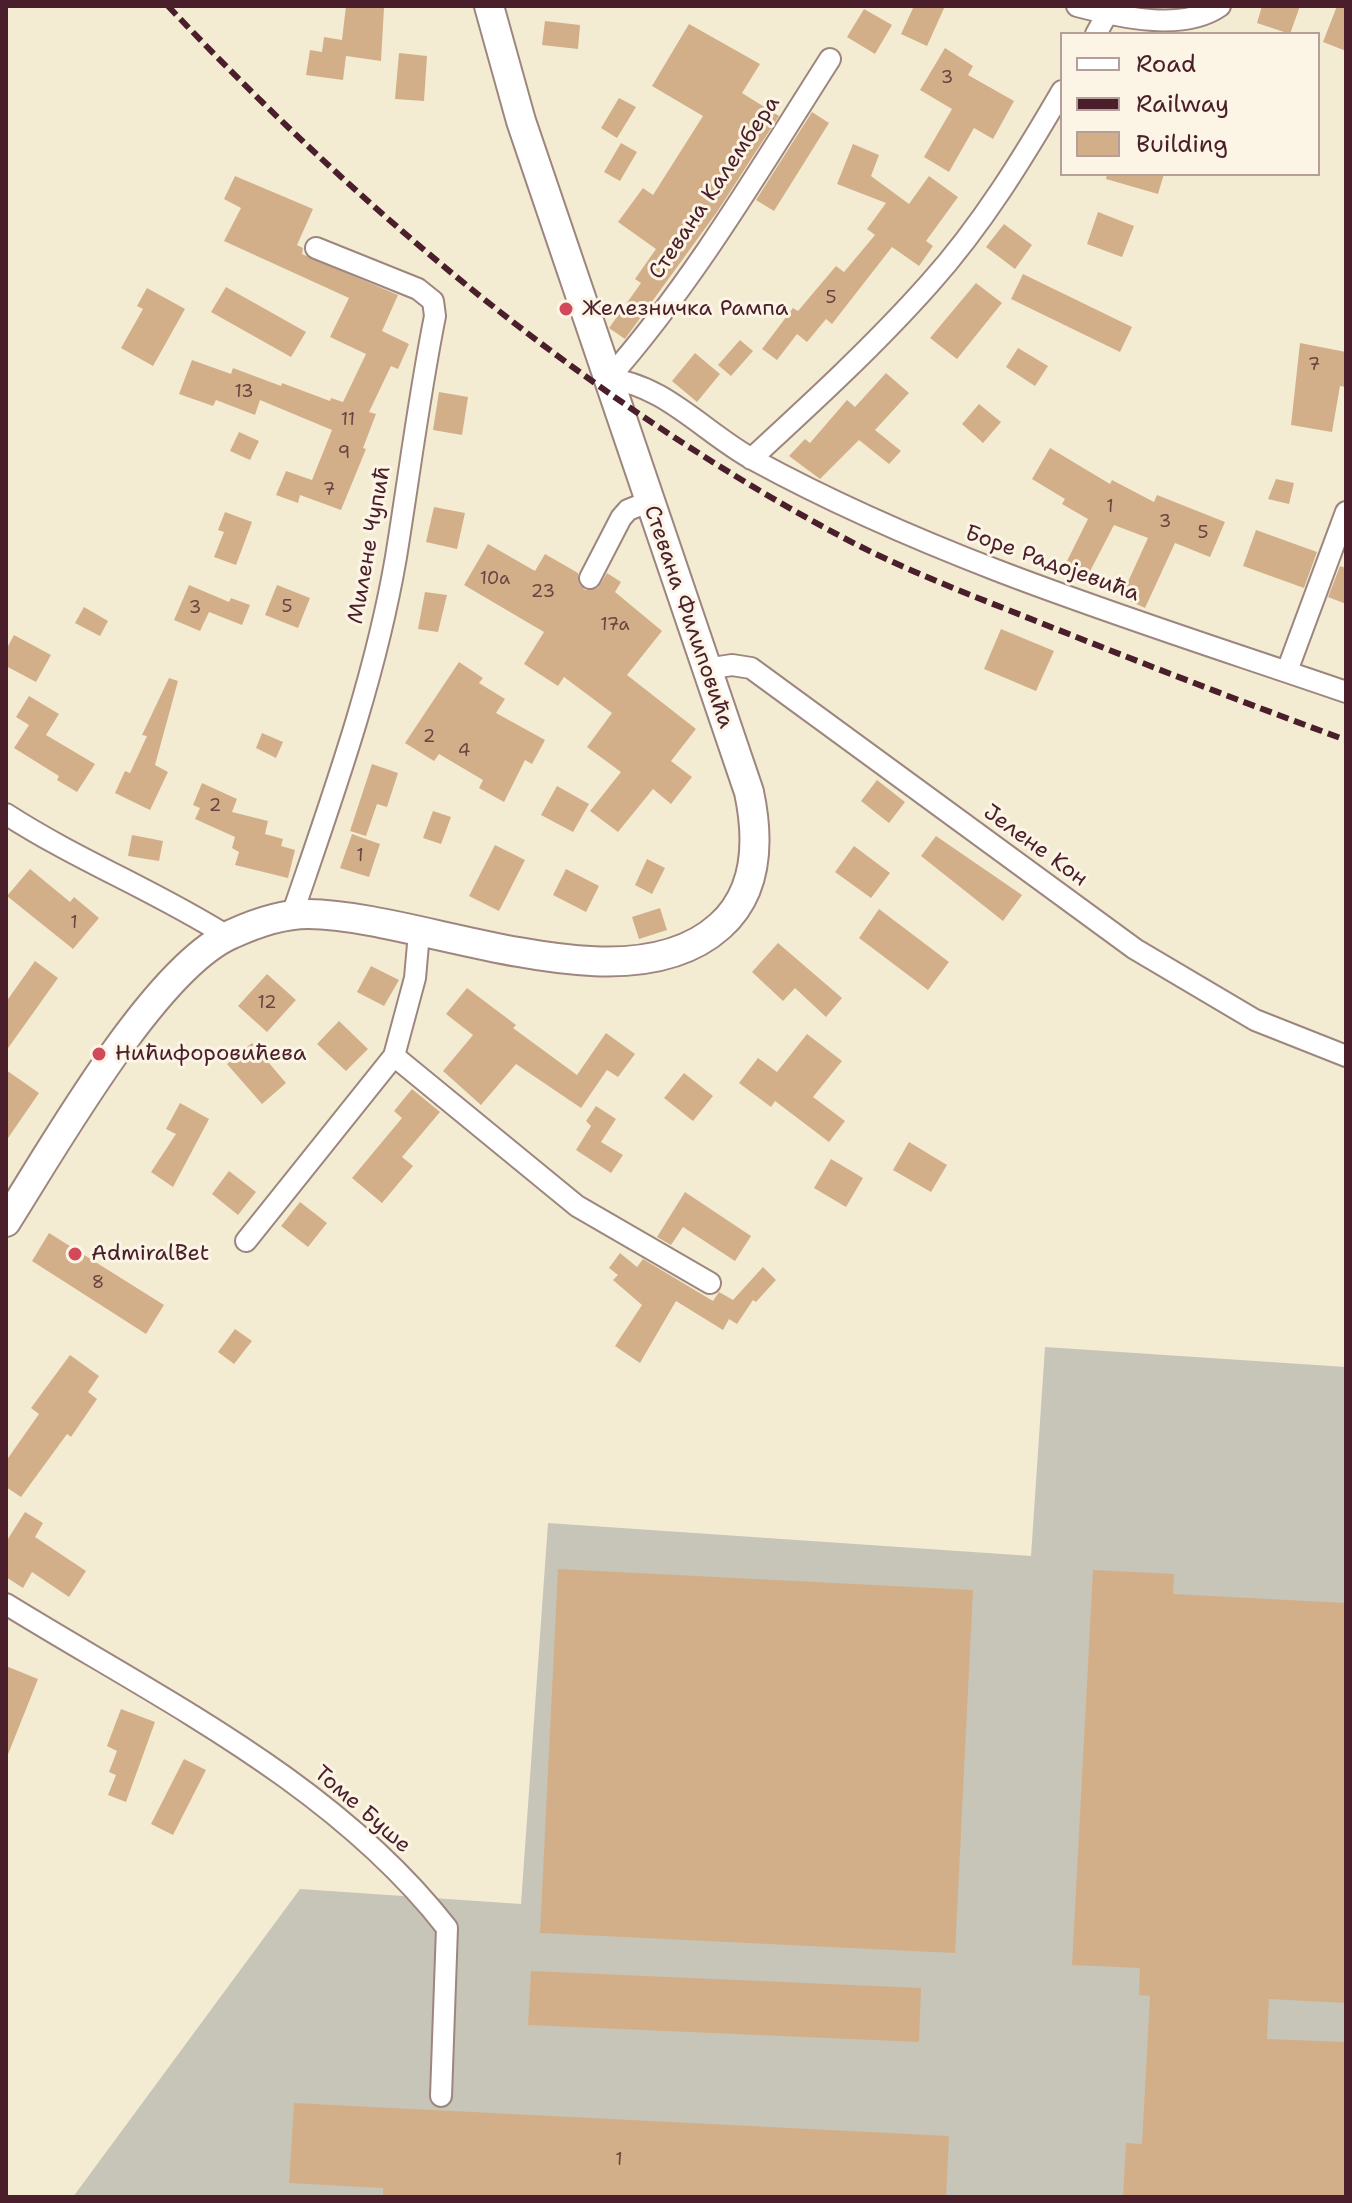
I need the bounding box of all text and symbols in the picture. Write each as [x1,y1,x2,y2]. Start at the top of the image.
legend [1060,32,1320,176]
text: Road [1136,48,1196,80]
house number: 3 [941,67,953,89]
text: Railway [1136,88,1229,120]
street label: Стевана Калембера [644,91,786,285]
text: Building [1136,128,1228,160]
house number: 5 [825,287,837,309]
place label: Железничка Рампа [582,296,789,322]
marker: Железничка Рампа [557,300,575,318]
house number: 7 [1308,354,1320,376]
house number: 13 [234,381,254,403]
house number: 11 [341,409,355,431]
house number: 9 [338,442,350,464]
street label: Милене Чупић [343,464,397,626]
house number: 7 [323,479,335,501]
house number: 1 [1106,496,1114,518]
street label: Стевана Филиповића [637,502,739,732]
house number: 3 [1159,511,1171,533]
street label: Боре Радојевића [961,520,1143,608]
house number: 5 [1197,522,1209,544]
house number: 10a [480,568,510,590]
house number: 23 [531,581,555,603]
house number: 5 [281,596,293,618]
house number: 3 [189,597,201,619]
house number: 17a [600,614,630,636]
house number: 2 [423,726,435,748]
house number: 4 [458,740,470,762]
house number: 2 [209,795,221,817]
street label: Јелене Кон [978,799,1092,893]
house number: 1 [356,845,364,867]
house number: 1 [70,912,78,934]
house number: 12 [257,992,277,1014]
place label: Нићифоровићева [115,1041,307,1067]
marker: Нићифоровићева [90,1045,108,1063]
place label: AdmiralBet [91,1241,209,1267]
marker: AdmiralBet [66,1245,84,1263]
house number: 8 [92,1272,104,1294]
street label: Томе Буше [308,1761,416,1859]
house number: 1 [615,2149,623,2171]

